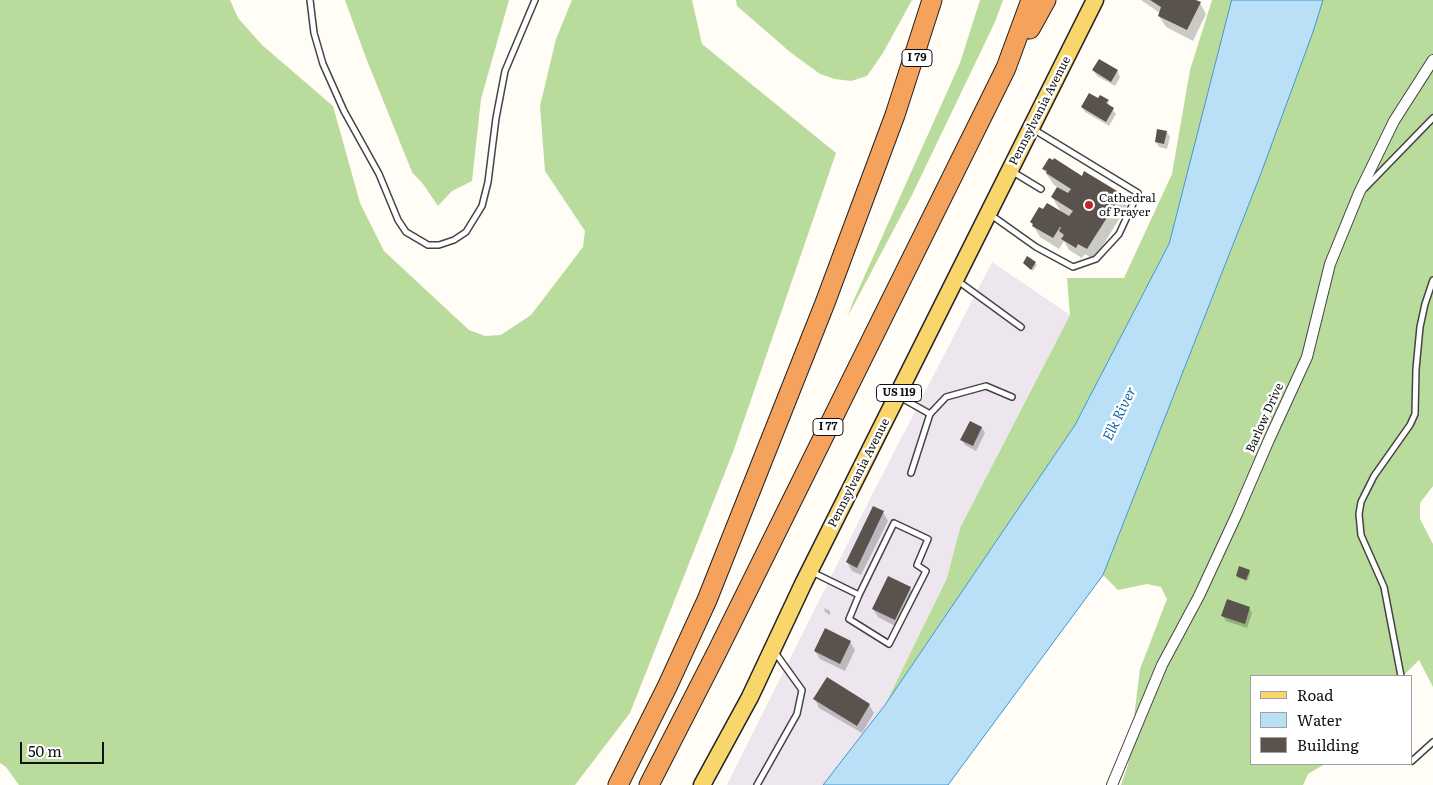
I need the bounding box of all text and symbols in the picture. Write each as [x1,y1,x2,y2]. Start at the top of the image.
road number: I 79 [902,49,932,66]
street label: Pennsylvania Avenue [1006,54,1074,168]
place label: Cathedral of Prayer [1099,191,1156,219]
marker: Cathedral of Prayer [1083,199,1095,211]
street label: Barlow Drive [1243,381,1287,455]
road number: US 119 [876,384,922,402]
water label: Elk River [1100,384,1140,444]
street label: Pennsylvania Avenue [825,416,893,530]
road number: I 77 [813,418,843,436]
legend [1250,675,1413,765]
text: Road [1297,683,1333,706]
text: Water [1297,708,1342,731]
scale bar [22,732,106,764]
text: Building [1297,733,1359,756]
text: 50 m [28,739,62,762]

